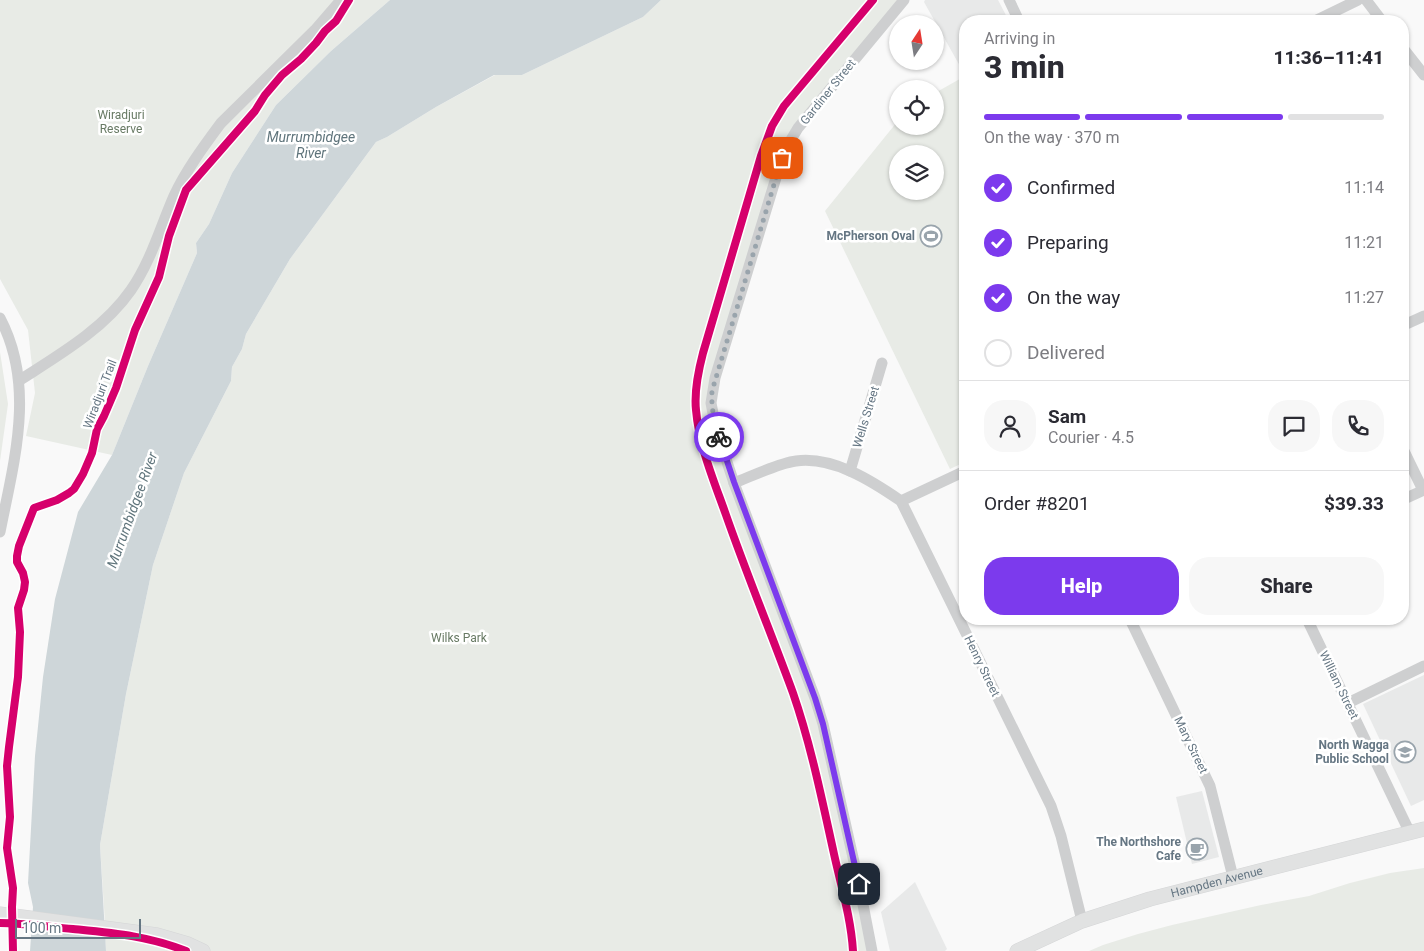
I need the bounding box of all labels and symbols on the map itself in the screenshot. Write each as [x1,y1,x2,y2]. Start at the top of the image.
north arrow [889,15,944,70]
street label: Gardiner Street [797,56,859,128]
park label: Wiradjuri Reserve [97,108,145,136]
water label: Murrumbidgee River [267,129,355,161]
pin [761,137,803,179]
sports icon: McPherson Oval [919,224,943,248]
place label: McPherson Oval [826,229,915,243]
street label: Wiradjuri Trail [80,357,120,431]
street label: Wells Street [850,385,882,449]
courier [694,412,744,462]
water label: Murrumbidgee River [104,450,161,570]
park label: Wilks Park [431,631,488,645]
street label: Henry Street [961,633,1003,699]
street label: William Street [1316,649,1362,721]
street label: Mary Street [1171,714,1211,776]
place label: North Wagga Public School [1315,738,1390,766]
school or university icon: North Wagga Public School [1393,740,1417,764]
place label: The Northshore Cafe [1096,835,1182,863]
cafe icon: The Northshore Cafe [1185,837,1209,861]
pin [838,863,880,905]
street label: Hampden Avenue [1169,863,1264,900]
scale bar [15,916,141,939]

